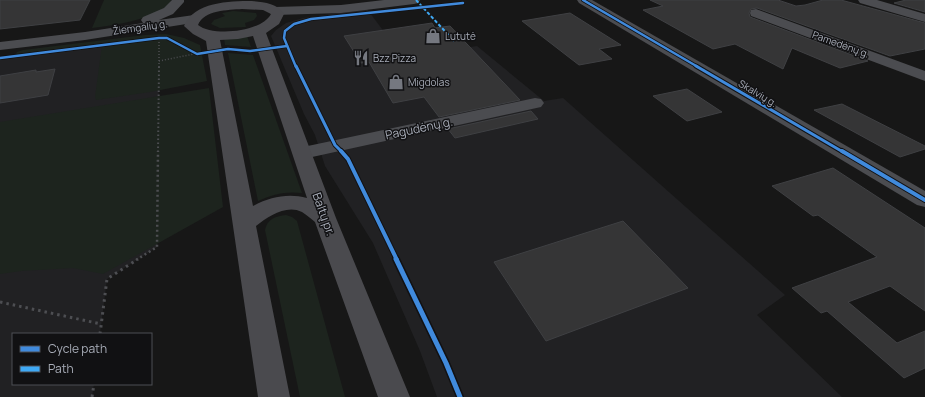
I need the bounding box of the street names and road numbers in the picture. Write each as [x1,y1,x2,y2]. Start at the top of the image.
street label: Žiemgalių g. [112,16,168,38]
street label: Pamedėnų g. [811,27,871,61]
street label: Skalvių g. [736,76,780,110]
street label: Pagudėnų g. [384,113,454,143]
street label: Baltų pr. [308,190,340,238]

